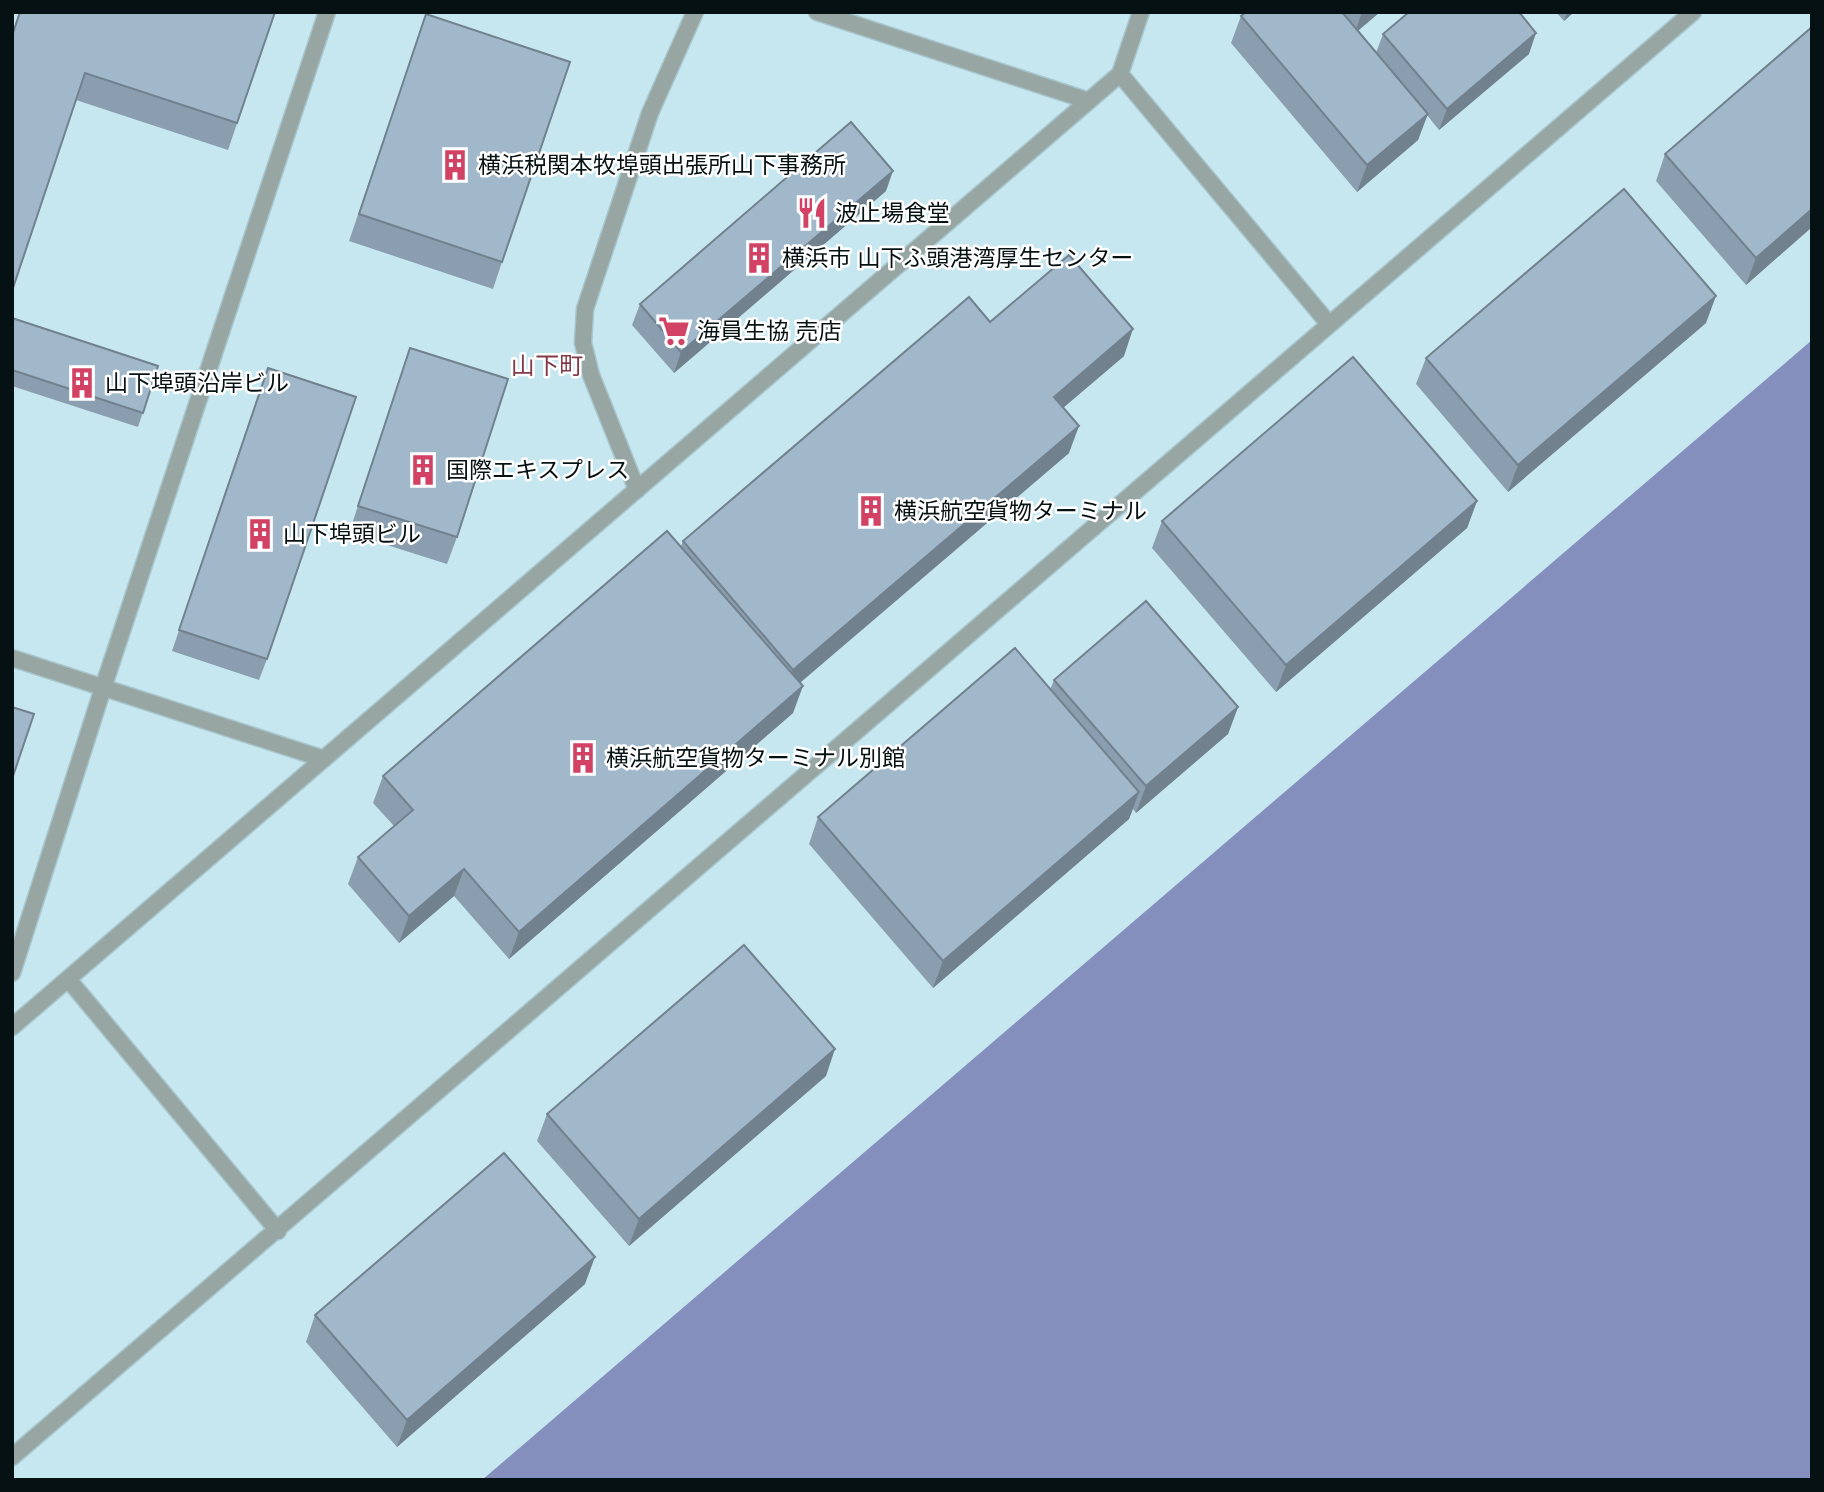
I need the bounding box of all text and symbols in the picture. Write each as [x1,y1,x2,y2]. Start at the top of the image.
building icon: 横浜税関本牧埠頭出張所山下事務所 [438,148,472,182]
place label: 横浜税関本牧埠頭出張所山下事務所 [478,152,846,178]
restaurant icon: 波止場食堂 [795,196,829,230]
place label: 波止場食堂 [835,200,950,226]
building icon: 横浜市 山下ふ頭港湾厚生センター [742,241,776,275]
place label: 横浜市 山下ふ頭港湾厚生センター [782,245,1133,271]
supermarket icon: 海員生協 売店 [657,314,691,348]
place label: 海員生協 売店 [697,318,841,344]
district label: 山下町 [511,352,583,379]
building icon: 山下埠頭沿岸ビル [65,366,99,400]
place label: 山下埠頭沿岸ビル [105,370,289,396]
building icon: 国際エキスプレス [406,453,440,487]
place label: 国際エキスプレス [446,457,629,483]
building icon: 横浜航空貨物ターミナル [854,494,888,528]
place label: 横浜航空貨物ターミナル [894,498,1147,524]
building icon: 山下埠頭ビル [243,517,277,551]
place label: 山下埠頭ビル [283,521,421,547]
building icon: 横浜航空貨物ターミナル別館 [566,741,600,775]
place label: 横浜航空貨物ターミナル別館 [606,745,905,771]

